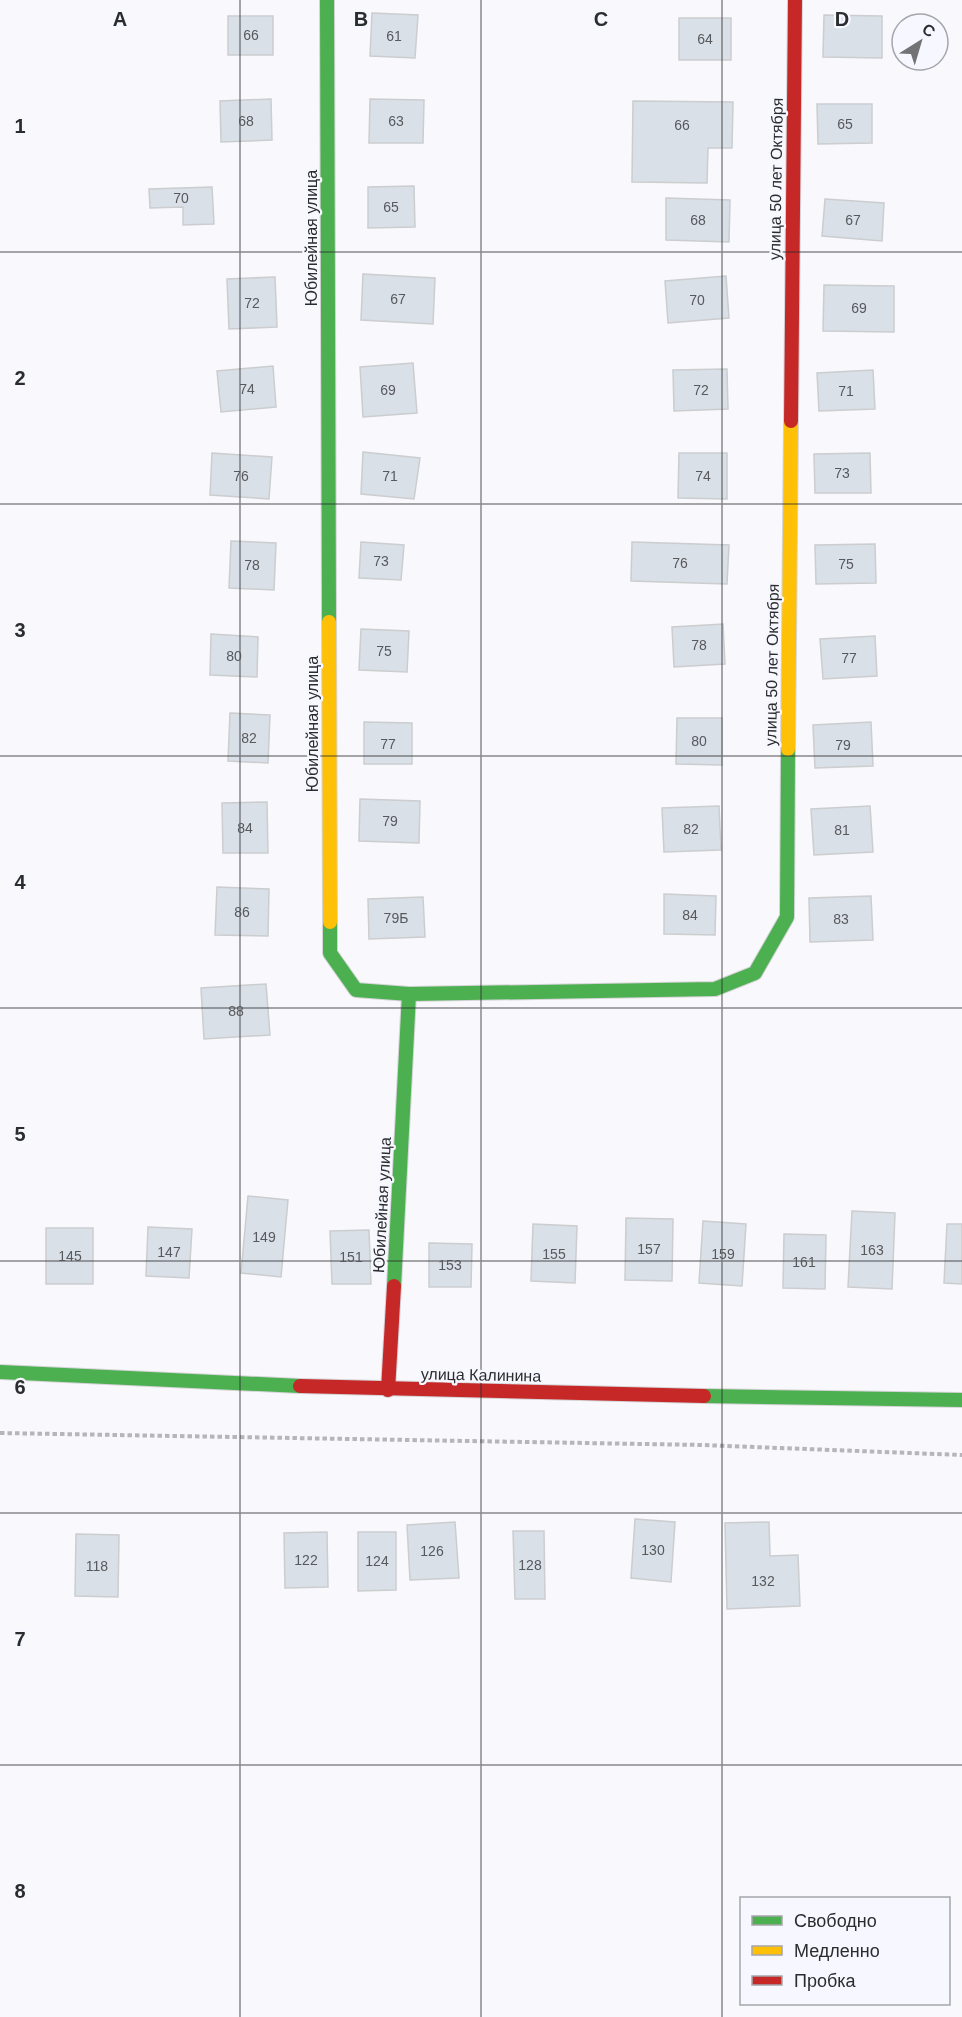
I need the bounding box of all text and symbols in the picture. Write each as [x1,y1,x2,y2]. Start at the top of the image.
text: A [113,8,127,30]
text: B [354,8,368,30]
text: C [594,8,608,30]
text: D [835,8,849,30]
north arrow [890,12,950,72]
text: С [919,20,939,41]
house number: 66 [243,27,259,43]
house number: 61 [386,28,402,44]
house number: 64 [697,31,713,47]
street label: улица 50 лет Октября [766,98,786,260]
house number: 68 [238,113,254,129]
house number: 63 [388,113,404,129]
text: 1 [14,115,26,137]
house number: 65 [837,116,853,132]
house number: 66 [674,117,690,133]
street label: Юбилейная улица [303,170,320,306]
house number: 70 [173,190,189,206]
house number: 65 [383,199,399,215]
house number: 68 [690,212,706,228]
house number: 67 [845,212,861,228]
house number: 67 [390,291,406,307]
house number: 70 [689,292,705,308]
house number: 72 [244,295,260,311]
house number: 69 [851,300,867,316]
text: 2 [14,367,26,389]
house number: 74 [239,381,255,397]
house number: 69 [380,382,396,398]
house number: 72 [693,382,709,398]
house number: 71 [838,383,854,399]
house number: 73 [834,465,850,481]
house number: 76 [233,468,249,484]
house number: 71 [382,468,398,484]
house number: 74 [695,468,711,484]
house number: 73 [373,553,389,569]
house number: 76 [672,555,688,571]
house number: 75 [838,556,854,572]
house number: 78 [244,557,260,573]
street label: улица 50 лет Октября [762,584,782,746]
text: 3 [14,619,26,641]
house number: 78 [691,637,707,653]
house number: 75 [376,643,392,659]
house number: 80 [226,648,242,664]
house number: 77 [841,650,857,666]
street label: Юбилейная улица [304,656,321,792]
house number: 82 [241,730,257,746]
house number: 80 [691,733,707,749]
house number: 77 [380,736,396,752]
house number: 79 [835,737,851,753]
house number: 79 [382,813,398,829]
house number: 84 [237,820,253,836]
house number: 82 [683,821,699,837]
house number: 81 [834,822,850,838]
text: 4 [14,871,26,893]
house number: 86 [234,904,250,920]
house number: 84 [682,907,698,923]
house number: 79Б [384,910,408,926]
house number: 83 [833,911,849,927]
house number: 88 [228,1003,244,1019]
text: 5 [14,1123,26,1145]
street label: Юбилейная улица [370,1136,394,1273]
house number: 149 [252,1229,276,1245]
house number: 157 [637,1241,661,1257]
house number: 163 [860,1242,884,1258]
house number: 147 [157,1244,181,1260]
house number: 155 [542,1246,566,1262]
house number: 159 [711,1246,735,1262]
house number: 145 [58,1248,82,1264]
house number: 151 [339,1249,363,1265]
house number: 161 [792,1254,816,1270]
house number: 153 [438,1257,462,1273]
street label: улица Калинина [421,1365,541,1385]
text: 6 [14,1376,26,1398]
house number: 130 [641,1542,665,1558]
house number: 126 [420,1543,444,1559]
house number: 122 [294,1552,318,1568]
house number: 124 [365,1553,389,1569]
house number: 128 [518,1557,542,1573]
house number: 118 [86,1558,108,1574]
house number: 132 [751,1573,775,1589]
text: 7 [14,1628,26,1650]
text: 8 [14,1880,26,1902]
legend [740,1897,950,2005]
text: Свободно [794,1911,877,1931]
text: Медленно [794,1941,880,1961]
text: Пробка [794,1971,857,1991]

